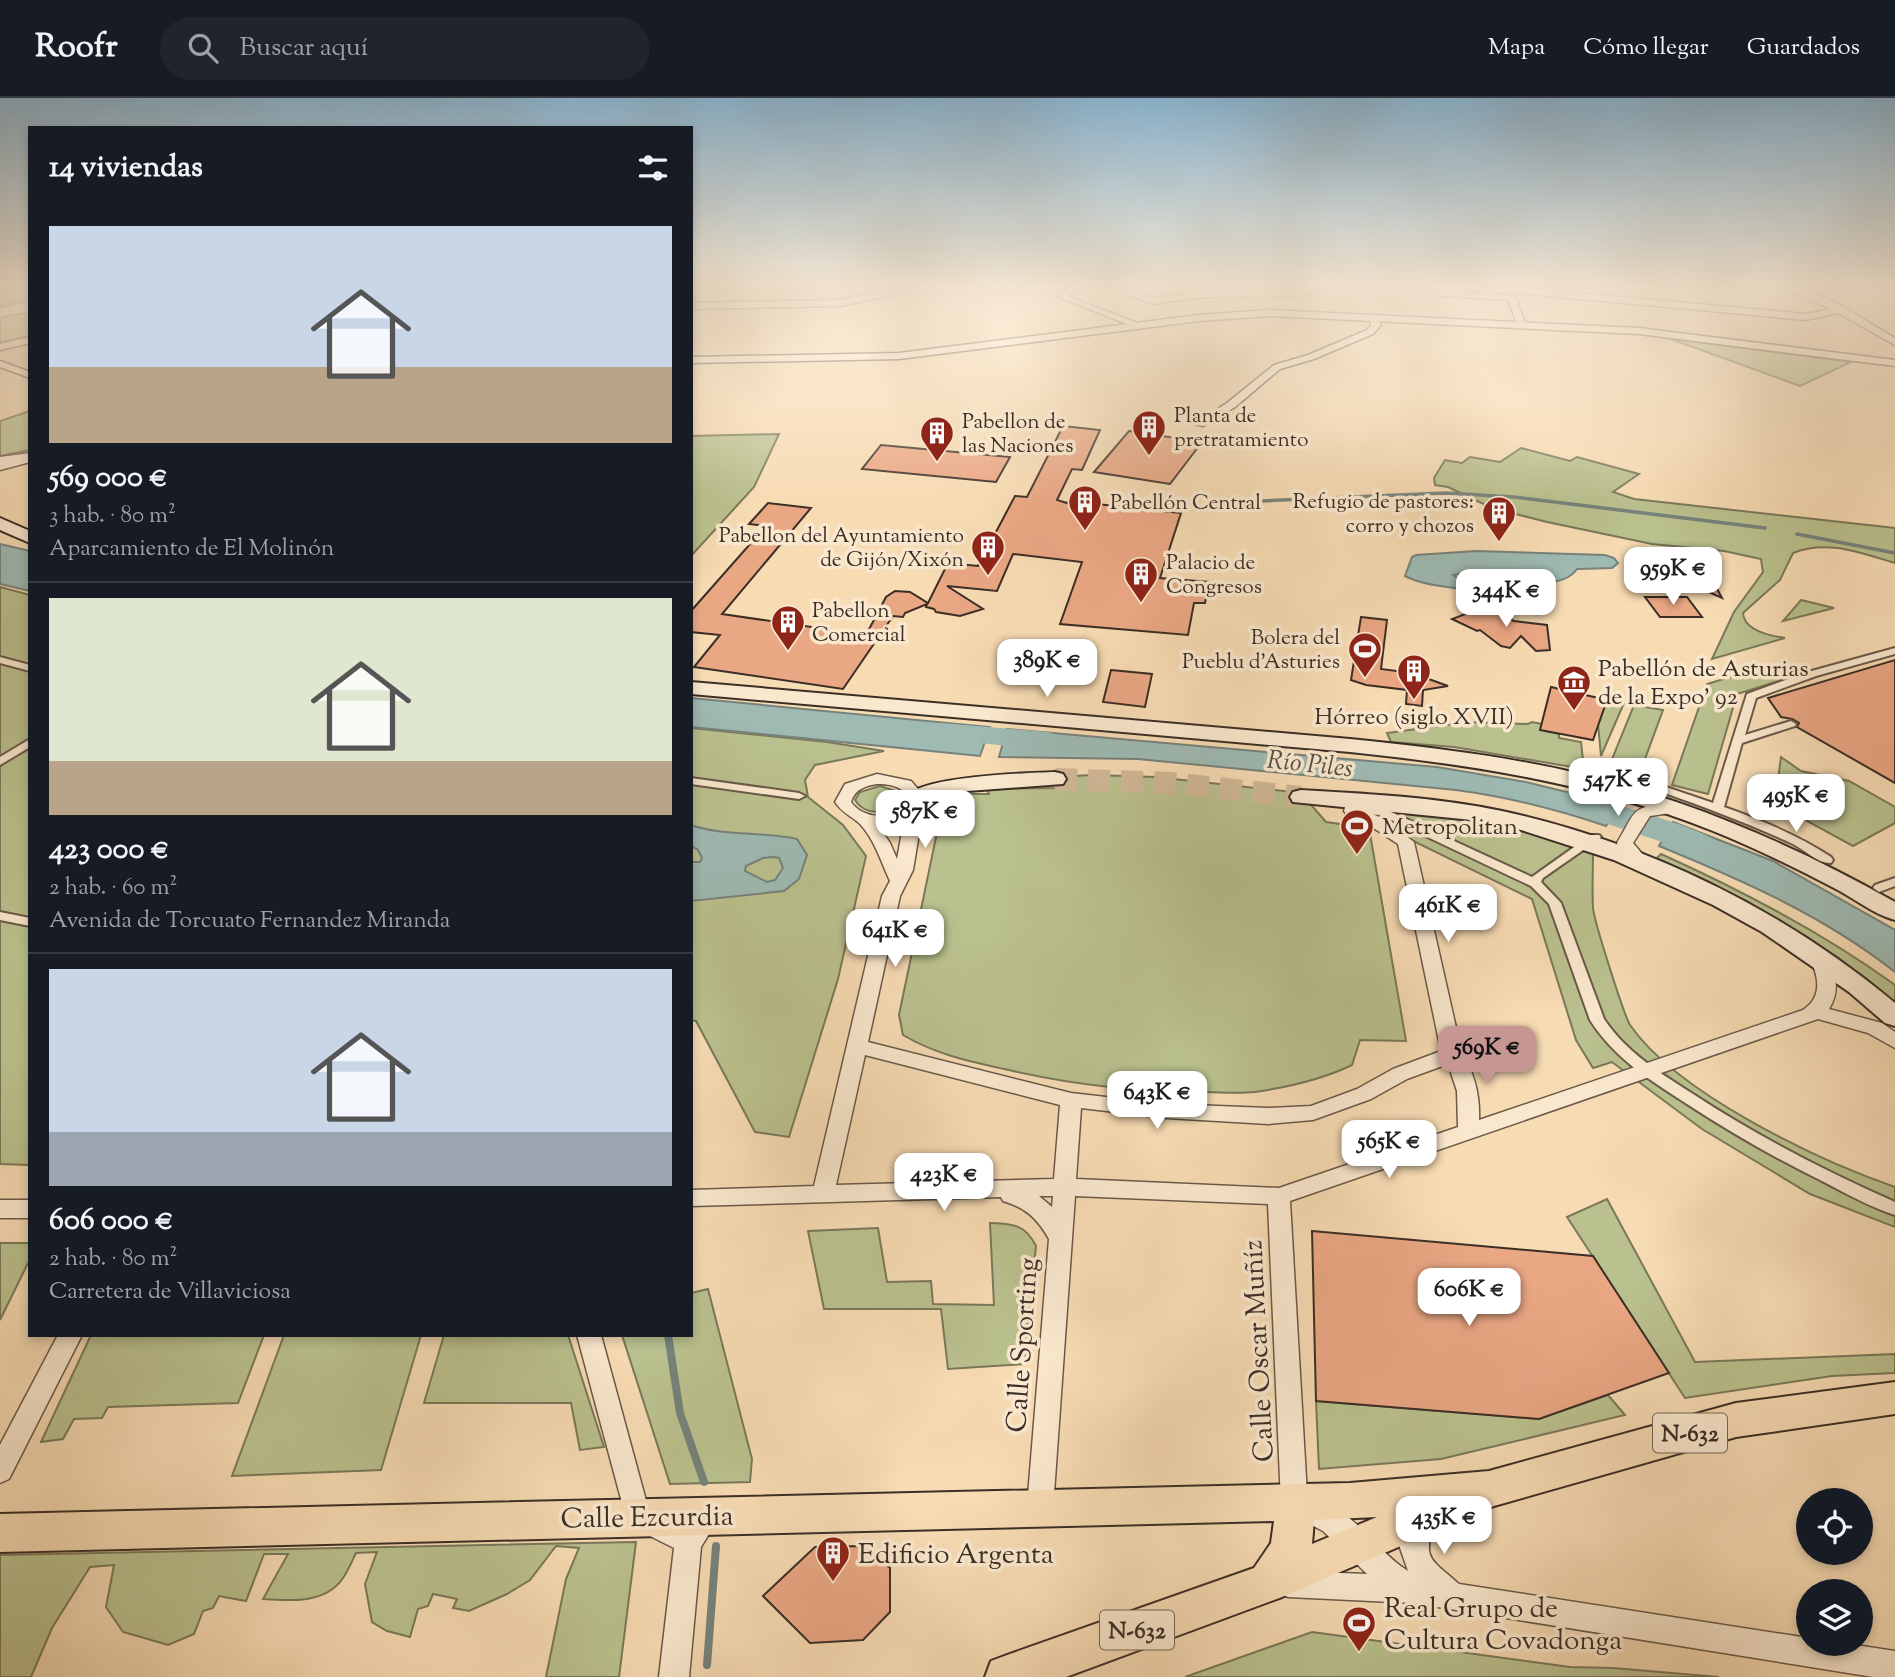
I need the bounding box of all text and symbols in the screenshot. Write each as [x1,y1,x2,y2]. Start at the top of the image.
search box [160,17,650,80]
text: Roofr [35,24,118,72]
icon: search [184,29,222,67]
text: Buscar aquí [240,30,368,67]
text: Mapa [1488,31,1545,65]
text: Cómo llegar [1583,31,1709,65]
text: Guardados [1747,31,1860,65]
text: 14 viviendas [49,147,203,190]
icon: filters [634,149,672,187]
icon: home [298,271,424,397]
place label: Planta de pretratamiento [1174,402,1308,456]
place label: Pabellon de las Naciones [962,408,1073,462]
building icon: Planta de pretratamiento [1130,408,1168,457]
building icon: Pabellon de las Naciones [918,414,956,463]
text: 569 000 € [49,457,168,500]
building icon: Pabellón Central [1066,483,1104,532]
place label: Refugio de pastores: corro y chozos [1293,488,1474,542]
place label: Pabellón Central [1110,489,1261,519]
building icon: Refugio de pastores: corro y chozos [1480,494,1518,543]
text: 3 hab. · 80 m² [49,500,176,533]
place label: Pabellon del Ayuntamiento de Gijón/Xixón [719,522,964,576]
building icon: Pabellon del Ayuntamiento de Gijón/Xixón [969,528,1007,577]
text: Aparcamiento de El Molinón [49,533,334,566]
pin: 959K € [1616,547,1730,607]
place label: Palacio de Congresos [1166,549,1262,603]
text: 959K € [1640,553,1706,586]
building icon: Palacio de Congresos [1122,555,1160,604]
pin: 344K € [1449,570,1563,629]
text: 344K € [1472,575,1540,608]
place label: Pabellon Comercial [812,597,906,651]
building icon: Pabellon Comercial [769,603,807,652]
place label: Bolera del Pueblu d'Asturies [1182,624,1340,678]
sports icon: Bolera del Pueblu d'Asturies [1346,630,1384,679]
pin: 389K € [990,640,1104,699]
icon: home [298,643,424,769]
text: 389K € [1013,645,1081,678]
building icon: Hórreo (siglo XVII) [1395,652,1433,701]
place label: Pabellón de Asturias de la Expo' 92 [1598,653,1809,715]
museum icon: Pabellón de Asturias de la Expo' 92 [1555,663,1593,712]
place label: Hórreo (siglo XVII) [1314,701,1514,735]
water label: Río Piles [1265,743,1354,788]
pin: 547K € [1561,758,1675,818]
text: 547K € [1585,764,1651,797]
pin: 495K € [1739,774,1853,834]
text: 495K € [1763,780,1829,813]
pin: 587K € [868,790,982,850]
text: 587K € [892,796,958,829]
sports icon: Metropolitan [1338,807,1376,856]
place label: Metropolitan [1382,811,1518,845]
text: 423 000 € [49,829,169,872]
text: 2 hab. · 60 m² [49,872,177,905]
pin: 461K € [1391,884,1505,944]
text: 461K € [1415,890,1481,923]
text: Avenida de Torcuato Fernandez Miranda [49,905,450,938]
pin: 641K € [838,910,952,969]
text: 641K € [862,915,928,948]
icon: home [298,1014,424,1140]
pin: 569K € [1430,1026,1544,1086]
text: 569K € [1454,1032,1520,1065]
pin: 643K € [1100,1072,1214,1131]
text: 643K € [1123,1077,1191,1110]
pin: 565K € [1332,1121,1446,1180]
text: 565K € [1358,1126,1420,1159]
pin: 423K € [887,1154,1001,1213]
text: 423K € [910,1159,978,1192]
text: 606 000 € [49,1200,174,1243]
street label: Calle Oscar Muñíz [1234,1239,1286,1463]
text: 2 hab. · 80 m² [49,1243,177,1276]
street label: Calle Sporting [998,1257,1050,1434]
pin: 606K € [1412,1268,1526,1328]
text: 606K € [1434,1274,1504,1307]
text: Carretera de Villaviciosa [49,1276,291,1309]
road number: N-632 [1653,1414,1727,1452]
map controls [1796,1488,1873,1656]
button: locate [1796,1488,1873,1565]
pin: 435K € [1387,1496,1501,1556]
street label: Calle Ezcurdia [560,1497,734,1541]
text: 435K € [1412,1502,1476,1535]
building icon: Edificio Argenta [814,1534,852,1583]
place label: Edificio Argenta [858,1536,1054,1576]
button: layers [1796,1579,1873,1656]
place label: Real Grupo de Cultura Covadonga [1384,1590,1622,1662]
sports icon: Real Grupo de Cultura Covadonga [1340,1604,1378,1653]
road number: N-632 [1100,1610,1174,1650]

